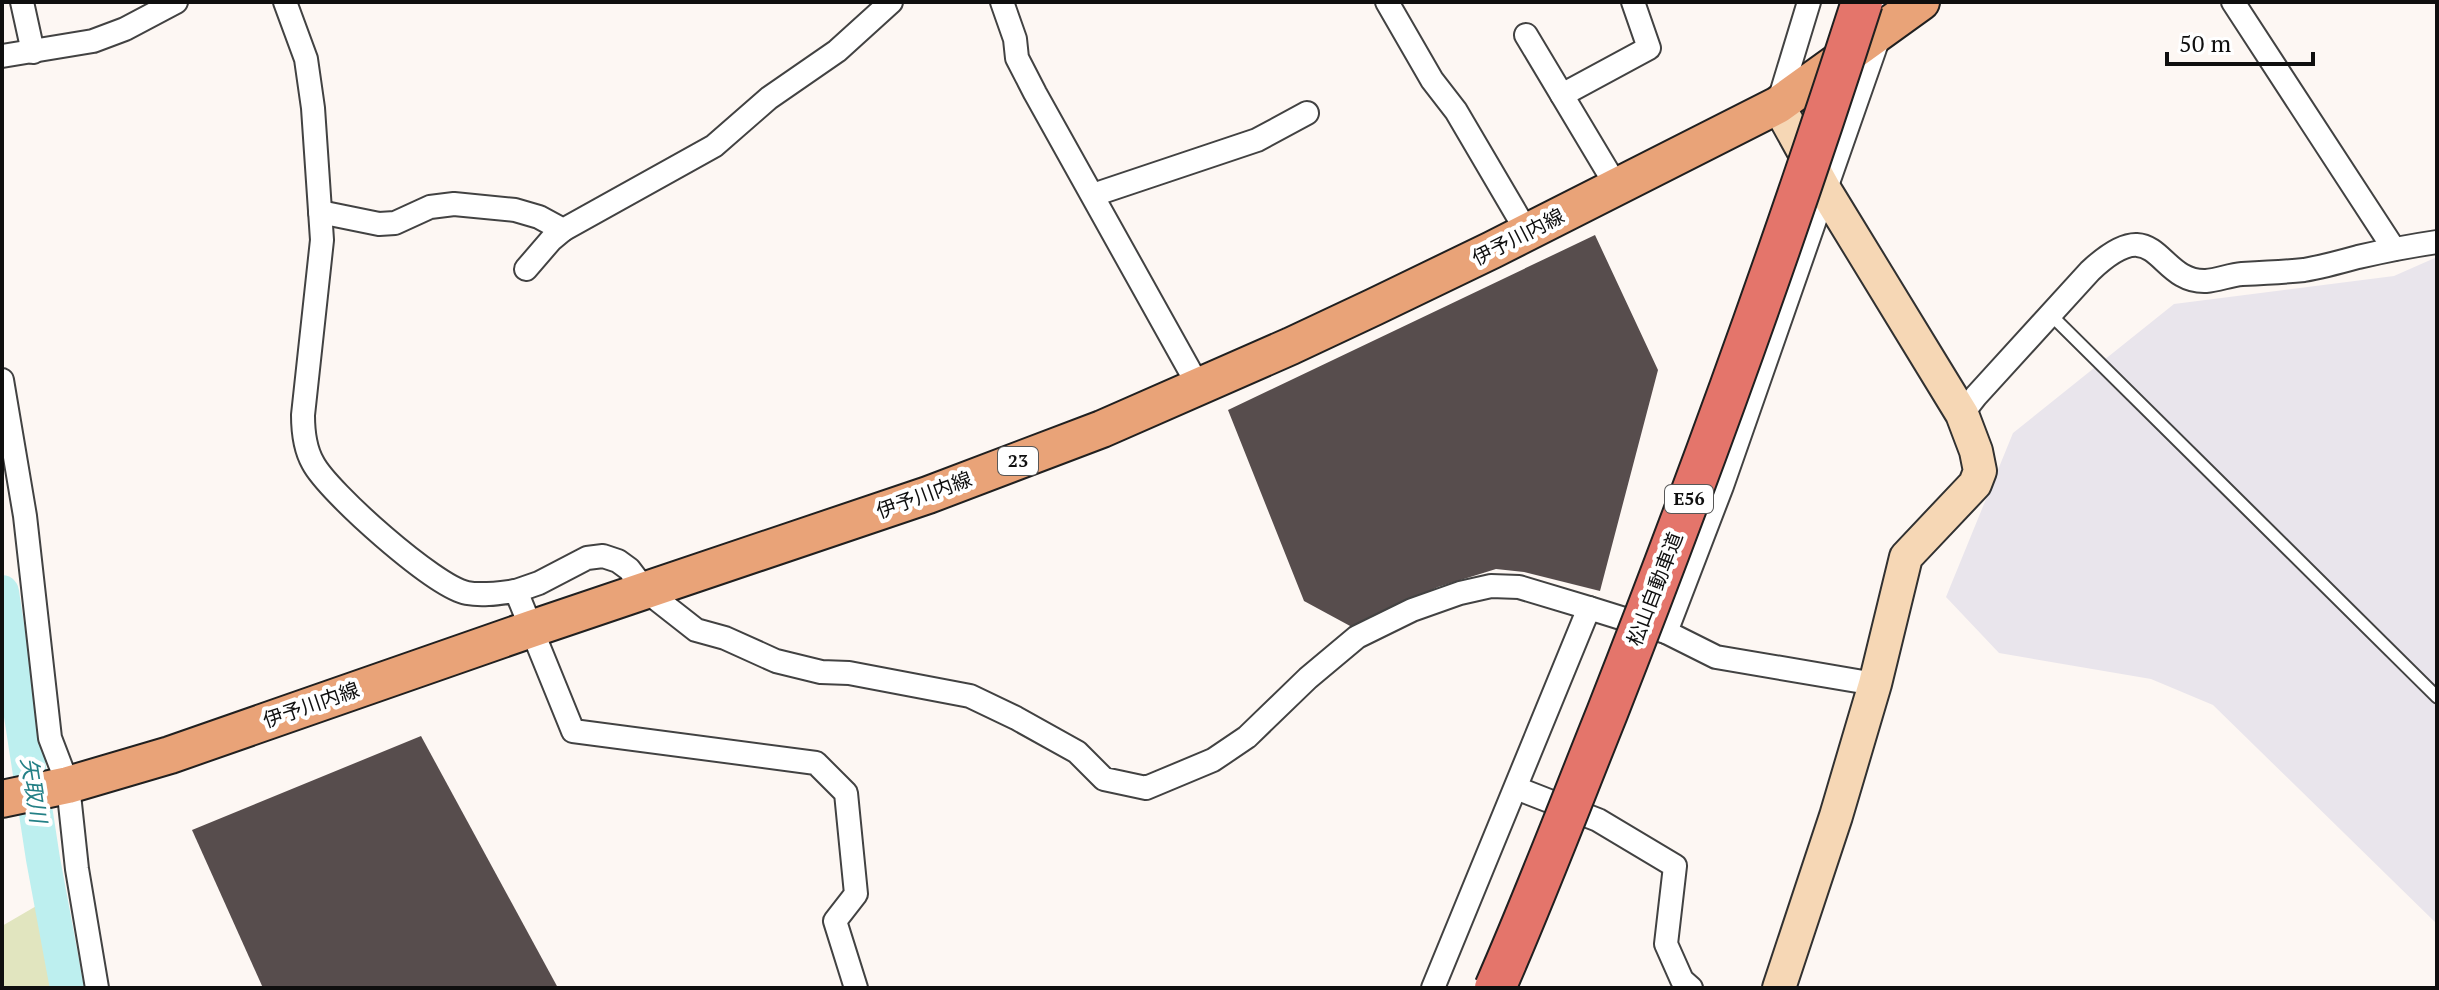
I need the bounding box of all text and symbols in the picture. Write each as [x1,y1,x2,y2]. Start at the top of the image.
scale bar [2167,16,2313,66]
text: 50 m [2179,27,2231,59]
street label: 伊予川内線 [1467,202,1568,271]
road number: 23 [998,447,1038,475]
street label: 伊予川内線 [872,465,975,524]
road number: E56 [1665,485,1713,513]
street label: 松山自動車道 [1620,528,1689,650]
street label: 伊予川内線 [259,675,363,734]
water label: 矢取川 [15,755,54,827]

